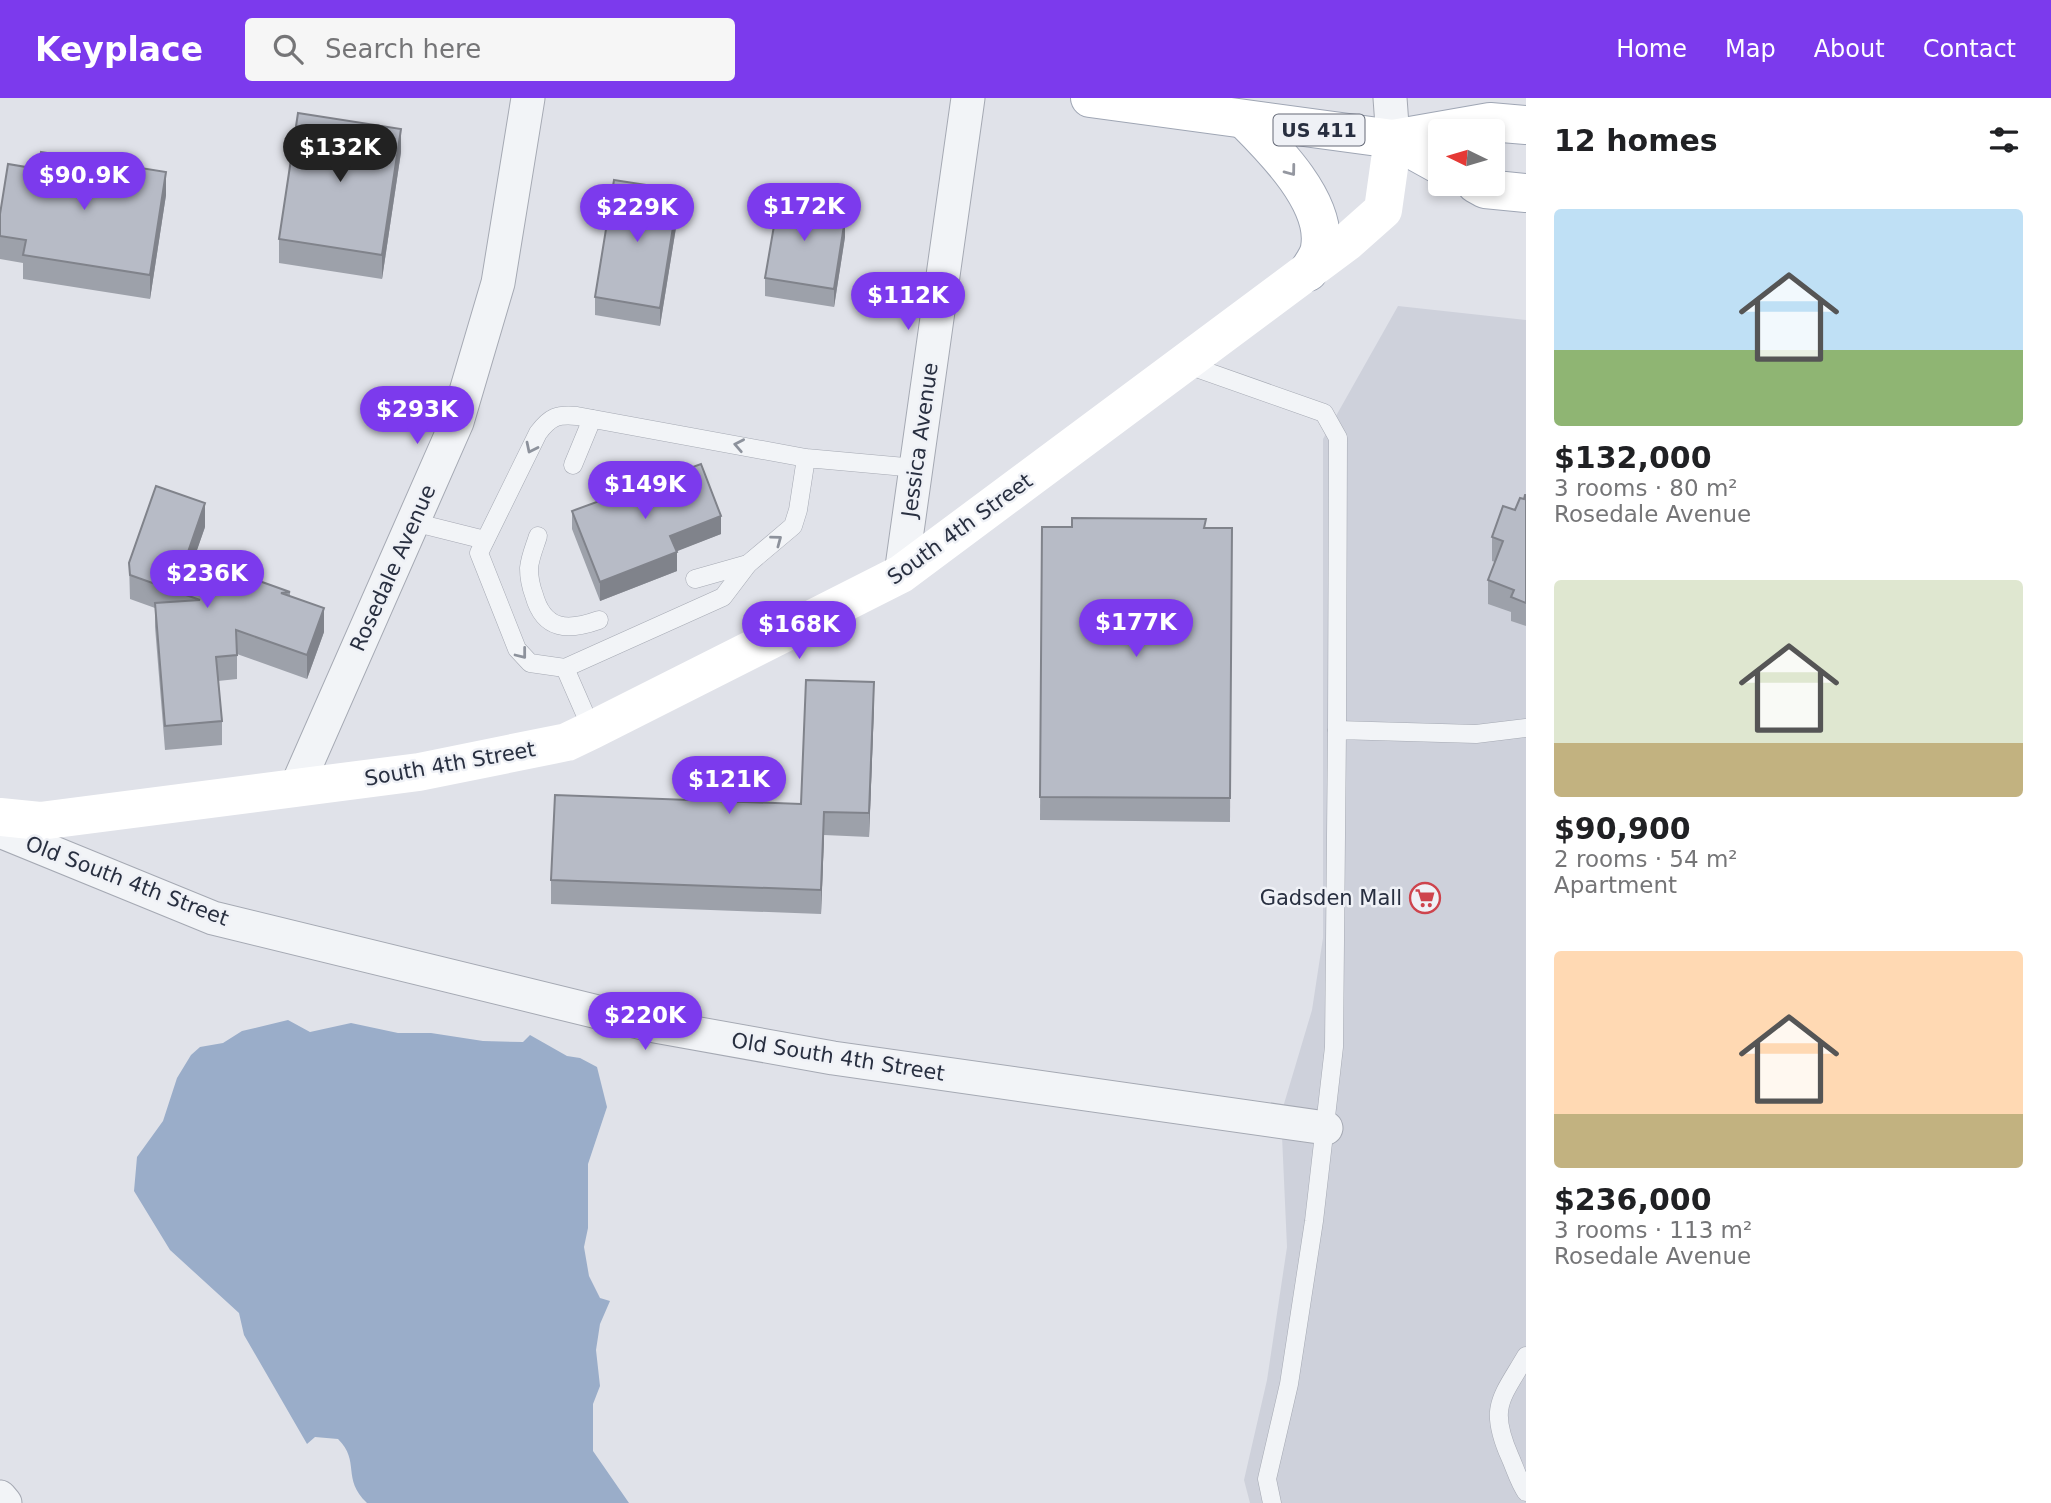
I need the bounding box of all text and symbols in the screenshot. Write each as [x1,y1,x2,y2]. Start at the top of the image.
search box [245,18,735,81]
text: Keyplace [35,30,203,69]
icon: search [269,30,307,68]
text: Search here [325,34,481,64]
text: Home [1616,35,1687,63]
text: Map [1725,35,1776,63]
text: About [1814,35,1885,63]
text: Contact [1923,35,2016,63]
road number: US 411 [1274,114,1364,146]
north arrow [1428,119,1505,196]
map controls [1428,119,1505,196]
icon: filters [1985,121,2023,159]
text: 12 homes [1554,123,1718,158]
pin: $132K [291,125,389,184]
text: $132K [299,134,381,160]
pin: $90.9K [27,152,141,212]
text: $90.9K [39,162,129,188]
one-way arrow [1282,163,1295,176]
pin: $229K [588,184,686,244]
pin: $172K [755,184,853,243]
text: $172K [763,193,845,219]
text: $229K [596,194,678,220]
icon: home [1726,254,1852,380]
pin: $112K [859,272,957,332]
text: $112K [867,282,949,308]
street label: Jessica Avenue [897,361,943,521]
pin: $293K [368,386,466,446]
text: $293K [376,396,458,422]
one-way arrow [733,438,745,453]
text: $132,000 [1554,440,1712,475]
one-way arrow [525,441,539,453]
pin: $149K [596,462,694,521]
street label: South 4th Street [883,468,1037,590]
text: $149K [604,471,686,497]
text: 3 rooms · 80 m² [1554,475,1738,501]
street label: Rosedale Avenue [345,481,441,655]
text: Rosedale Avenue [1554,501,1751,527]
one-way arrow [770,535,782,548]
pin: $236K [158,550,256,610]
text: $236K [166,560,248,586]
pin: $177K [1087,600,1185,659]
pin: $168K [750,602,848,661]
text: $177K [1095,609,1177,635]
text: $168K [758,611,840,637]
icon: home [1726,625,1852,751]
one-way arrow [514,646,527,658]
street label: South 4th Street [363,737,537,791]
pin: $121K [680,756,778,816]
text: $121K [688,766,770,792]
text: $90,900 [1554,811,1691,846]
street label: Old South 4th Street [22,831,232,931]
text: 2 rooms · 54 m² [1554,846,1738,872]
text: Apartment [1554,872,1677,898]
supermarket icon: Gadsden Mall [1408,881,1442,915]
place label: Gadsden Mall [1260,886,1402,910]
pin: $220K [596,992,694,1052]
icon: home [1726,996,1852,1122]
text: $220K [604,1002,686,1028]
street label: Old South 4th Street [730,1028,946,1086]
text: $236,000 [1554,1182,1712,1217]
text: 3 rooms · 113 m² [1554,1217,1752,1243]
text: Rosedale Avenue [1554,1243,1751,1269]

